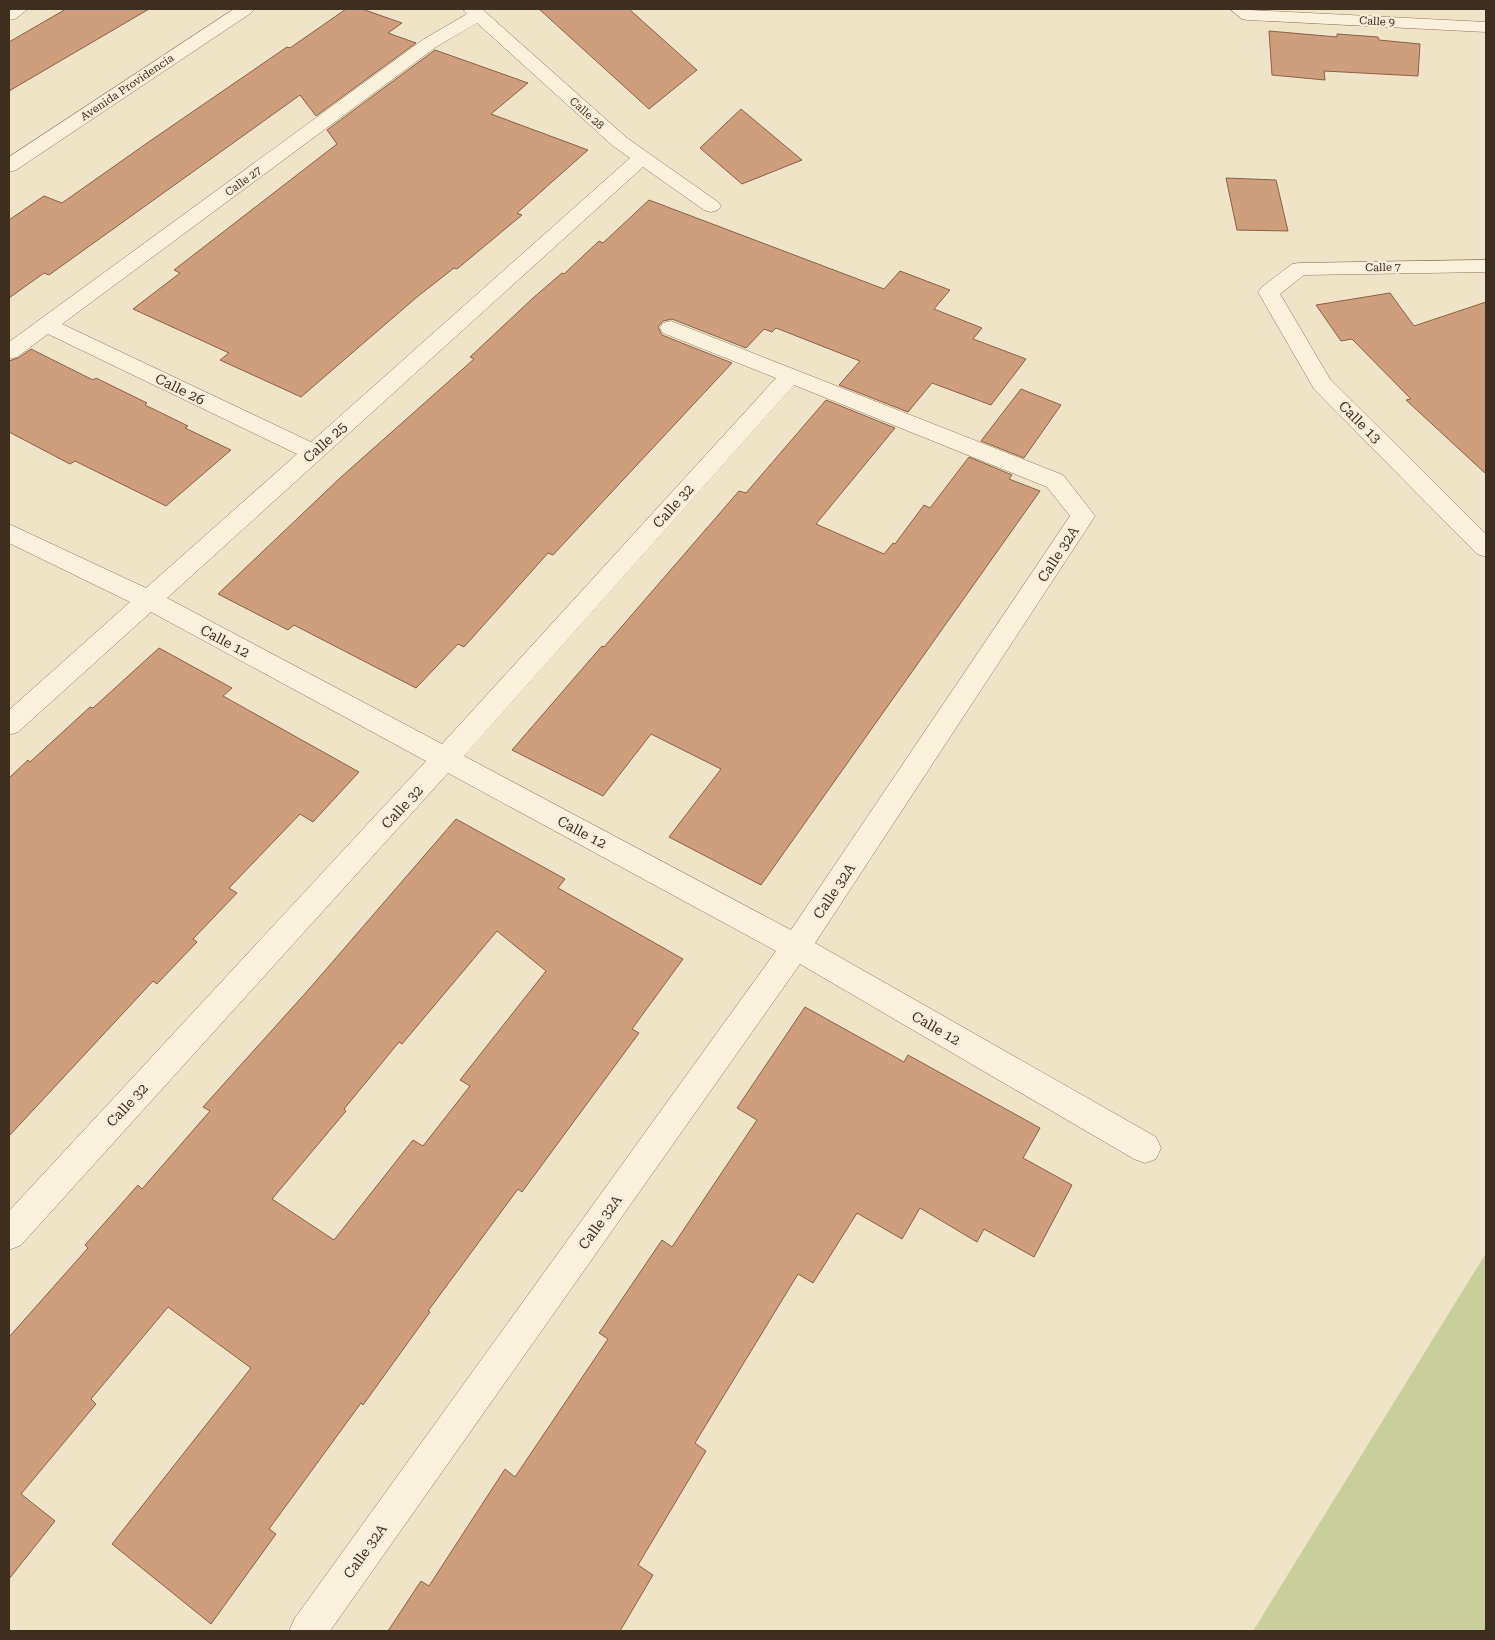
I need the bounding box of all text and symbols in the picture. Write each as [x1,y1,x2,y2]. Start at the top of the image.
street label: Calle 9 [1359,14,1395,29]
street label: Avenida Providencia [78,51,176,123]
street label: Calle 28 [567,95,607,132]
street label: Calle 27 [223,164,264,199]
street label: Calle 7 [1365,261,1401,274]
street label: Calle 26 [153,370,208,408]
street label: Calle 13 [1336,398,1385,447]
street label: Calle 25 [300,418,350,466]
street label: Calle 32 [649,481,697,531]
street label: Calle 32A [1034,523,1082,585]
street label: Calle 12 [198,621,252,661]
street label: Calle 32 [378,782,426,832]
street label: Calle 12 [555,812,609,852]
street label: Calle 32A [810,860,858,922]
street label: Calle 12 [909,1008,963,1048]
street label: Calle 32 [103,1080,151,1130]
street label: Calle 32A [575,1192,625,1252]
street label: Calle 32A [340,1521,390,1581]

